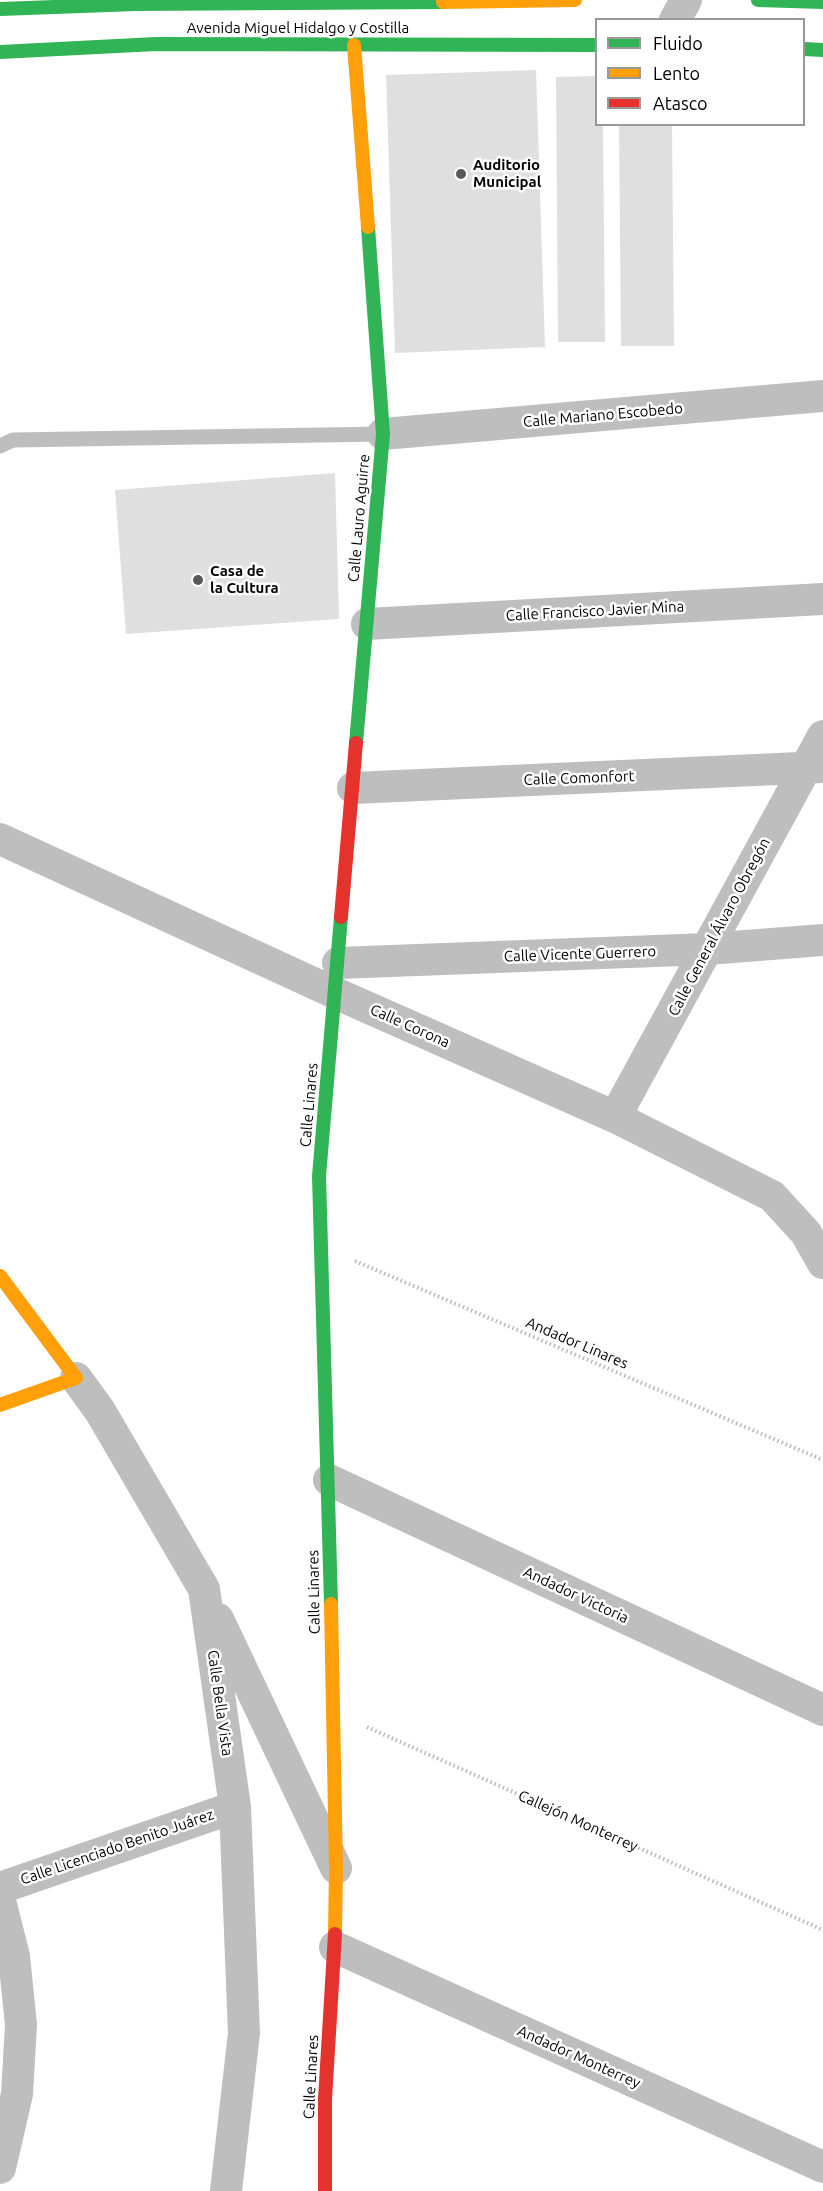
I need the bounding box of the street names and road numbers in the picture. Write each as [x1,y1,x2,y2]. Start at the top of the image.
street label: Avenida Miguel Hidalgo y Costilla [187,19,409,37]
street label: Calle Mariano Escobedo [522,399,684,431]
street label: Calle Lauro Aguirre [344,453,374,583]
street label: Calle Francisco Javier Mina [505,597,685,625]
street label: Calle Comonfort [523,767,635,789]
street label: Calle General Álvaro Obregón [664,835,774,1019]
street label: Calle Vicente Guerrero [504,942,656,966]
street label: Calle Corona [367,1000,453,1052]
street label: Calle Linares [296,1062,322,1148]
street label: Andador Linares [523,1313,631,1373]
street label: Calle Linares [304,1550,324,1634]
street label: Andador Victoria [521,1563,631,1627]
street label: Calle Bella Vista [204,1649,236,1757]
street label: Callejón Monterrey [515,1787,641,1855]
street label: Calle Licenciado Benito Juárez [18,1805,216,1889]
street label: Andador Monterrey [515,2022,643,2092]
street label: Calle Linares [300,2034,322,2120]

